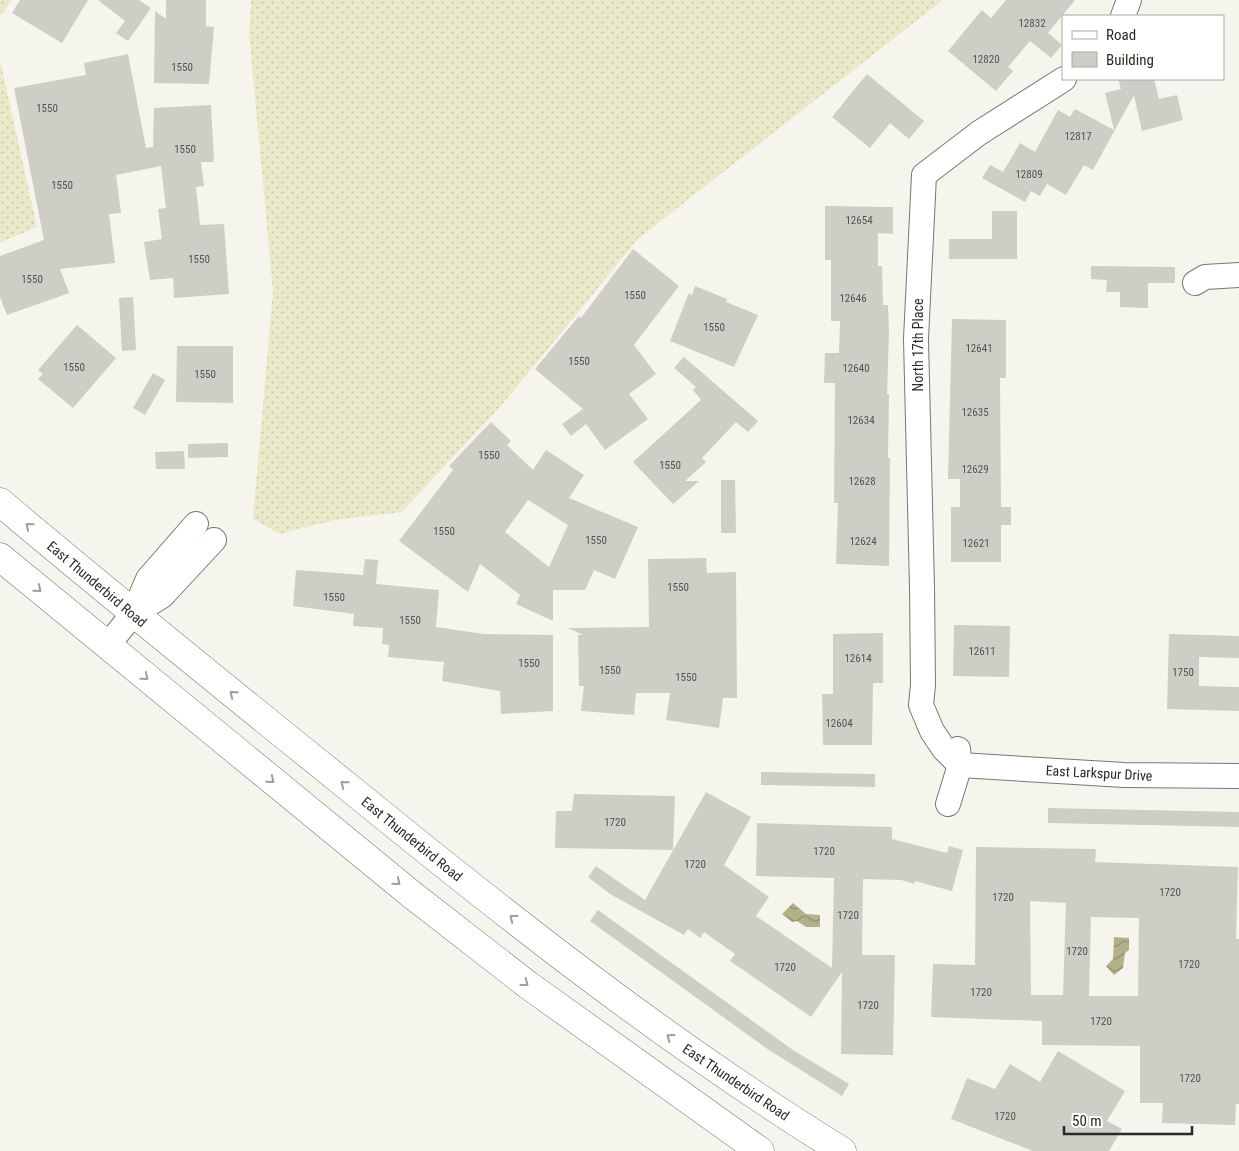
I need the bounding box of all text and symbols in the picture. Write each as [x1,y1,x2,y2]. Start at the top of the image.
legend [1062,15,1224,80]
house number: 12832 [1018,17,1046,30]
text: Road [1106,26,1136,44]
text: Building [1106,51,1154,69]
house number: 12820 [972,53,1000,66]
house number: 1550 [171,61,193,74]
house number: 1550 [36,102,58,115]
house number: 12817 [1064,130,1092,143]
house number: 1550 [174,143,196,156]
house number: 12809 [1015,168,1043,181]
house number: 1550 [51,179,73,192]
house number: 12654 [845,214,873,227]
house number: 1550 [188,253,210,266]
house number: 1550 [21,273,43,286]
house number: 1550 [624,289,646,302]
house number: 12646 [839,292,867,305]
street label: North 17th Place [910,298,926,392]
house number: 1550 [703,321,725,334]
house number: 12641 [965,342,993,355]
house number: 1550 [568,355,590,368]
house number: 1550 [63,361,85,374]
house number: 12640 [842,362,870,375]
house number: 1550 [194,368,216,381]
house number: 12635 [961,406,989,419]
house number: 12634 [847,414,875,427]
house number: 1550 [478,449,500,462]
house number: 1550 [659,459,681,472]
house number: 12629 [961,463,989,476]
house number: 12628 [848,475,876,488]
one-way arrow [25,523,34,532]
house number: 1550 [433,525,455,538]
house number: 1550 [585,534,607,547]
house number: 12624 [849,535,877,548]
house number: 12621 [962,537,990,550]
street label: East Thunderbird Road [44,538,150,630]
house number: 1550 [667,581,689,594]
one-way arrow [32,583,41,592]
house number: 1550 [323,591,345,604]
house number: 1550 [399,614,421,627]
house number: 12611 [968,645,996,658]
house number: 12614 [844,652,872,665]
house number: 1550 [518,657,540,670]
house number: 1550 [599,664,621,677]
house number: 1750 [1172,666,1194,679]
house number: 1550 [675,671,697,684]
one-way arrow [139,672,148,680]
one-way arrow [229,690,238,699]
house number: 12604 [825,717,853,730]
street label: East Larkspur Drive [1045,762,1153,784]
one-way arrow [265,774,274,782]
one-way arrow [341,781,350,790]
street label: East Thunderbird Road [358,793,466,885]
house number: 1720 [604,816,626,829]
house number: 1720 [813,845,835,858]
house number: 1720 [684,858,706,871]
one-way arrow [391,877,400,885]
house number: 1720 [1159,886,1181,899]
house number: 1720 [992,891,1014,904]
house number: 1720 [837,909,859,922]
one-way arrow [510,915,519,923]
house number: 1720 [1066,945,1088,958]
house number: 1720 [1178,958,1200,971]
house number: 1720 [774,961,796,974]
one-way arrow [519,977,528,985]
house number: 1720 [970,986,992,999]
house number: 1720 [857,999,879,1012]
house number: 1720 [1090,1015,1112,1028]
one-way arrow [666,1034,676,1043]
street label: East Thunderbird Road [680,1040,792,1124]
house number: 1720 [1179,1072,1201,1085]
scale bar [1064,1104,1192,1136]
house number: 1720 [994,1110,1016,1123]
text: 50 m [1072,1112,1102,1130]

